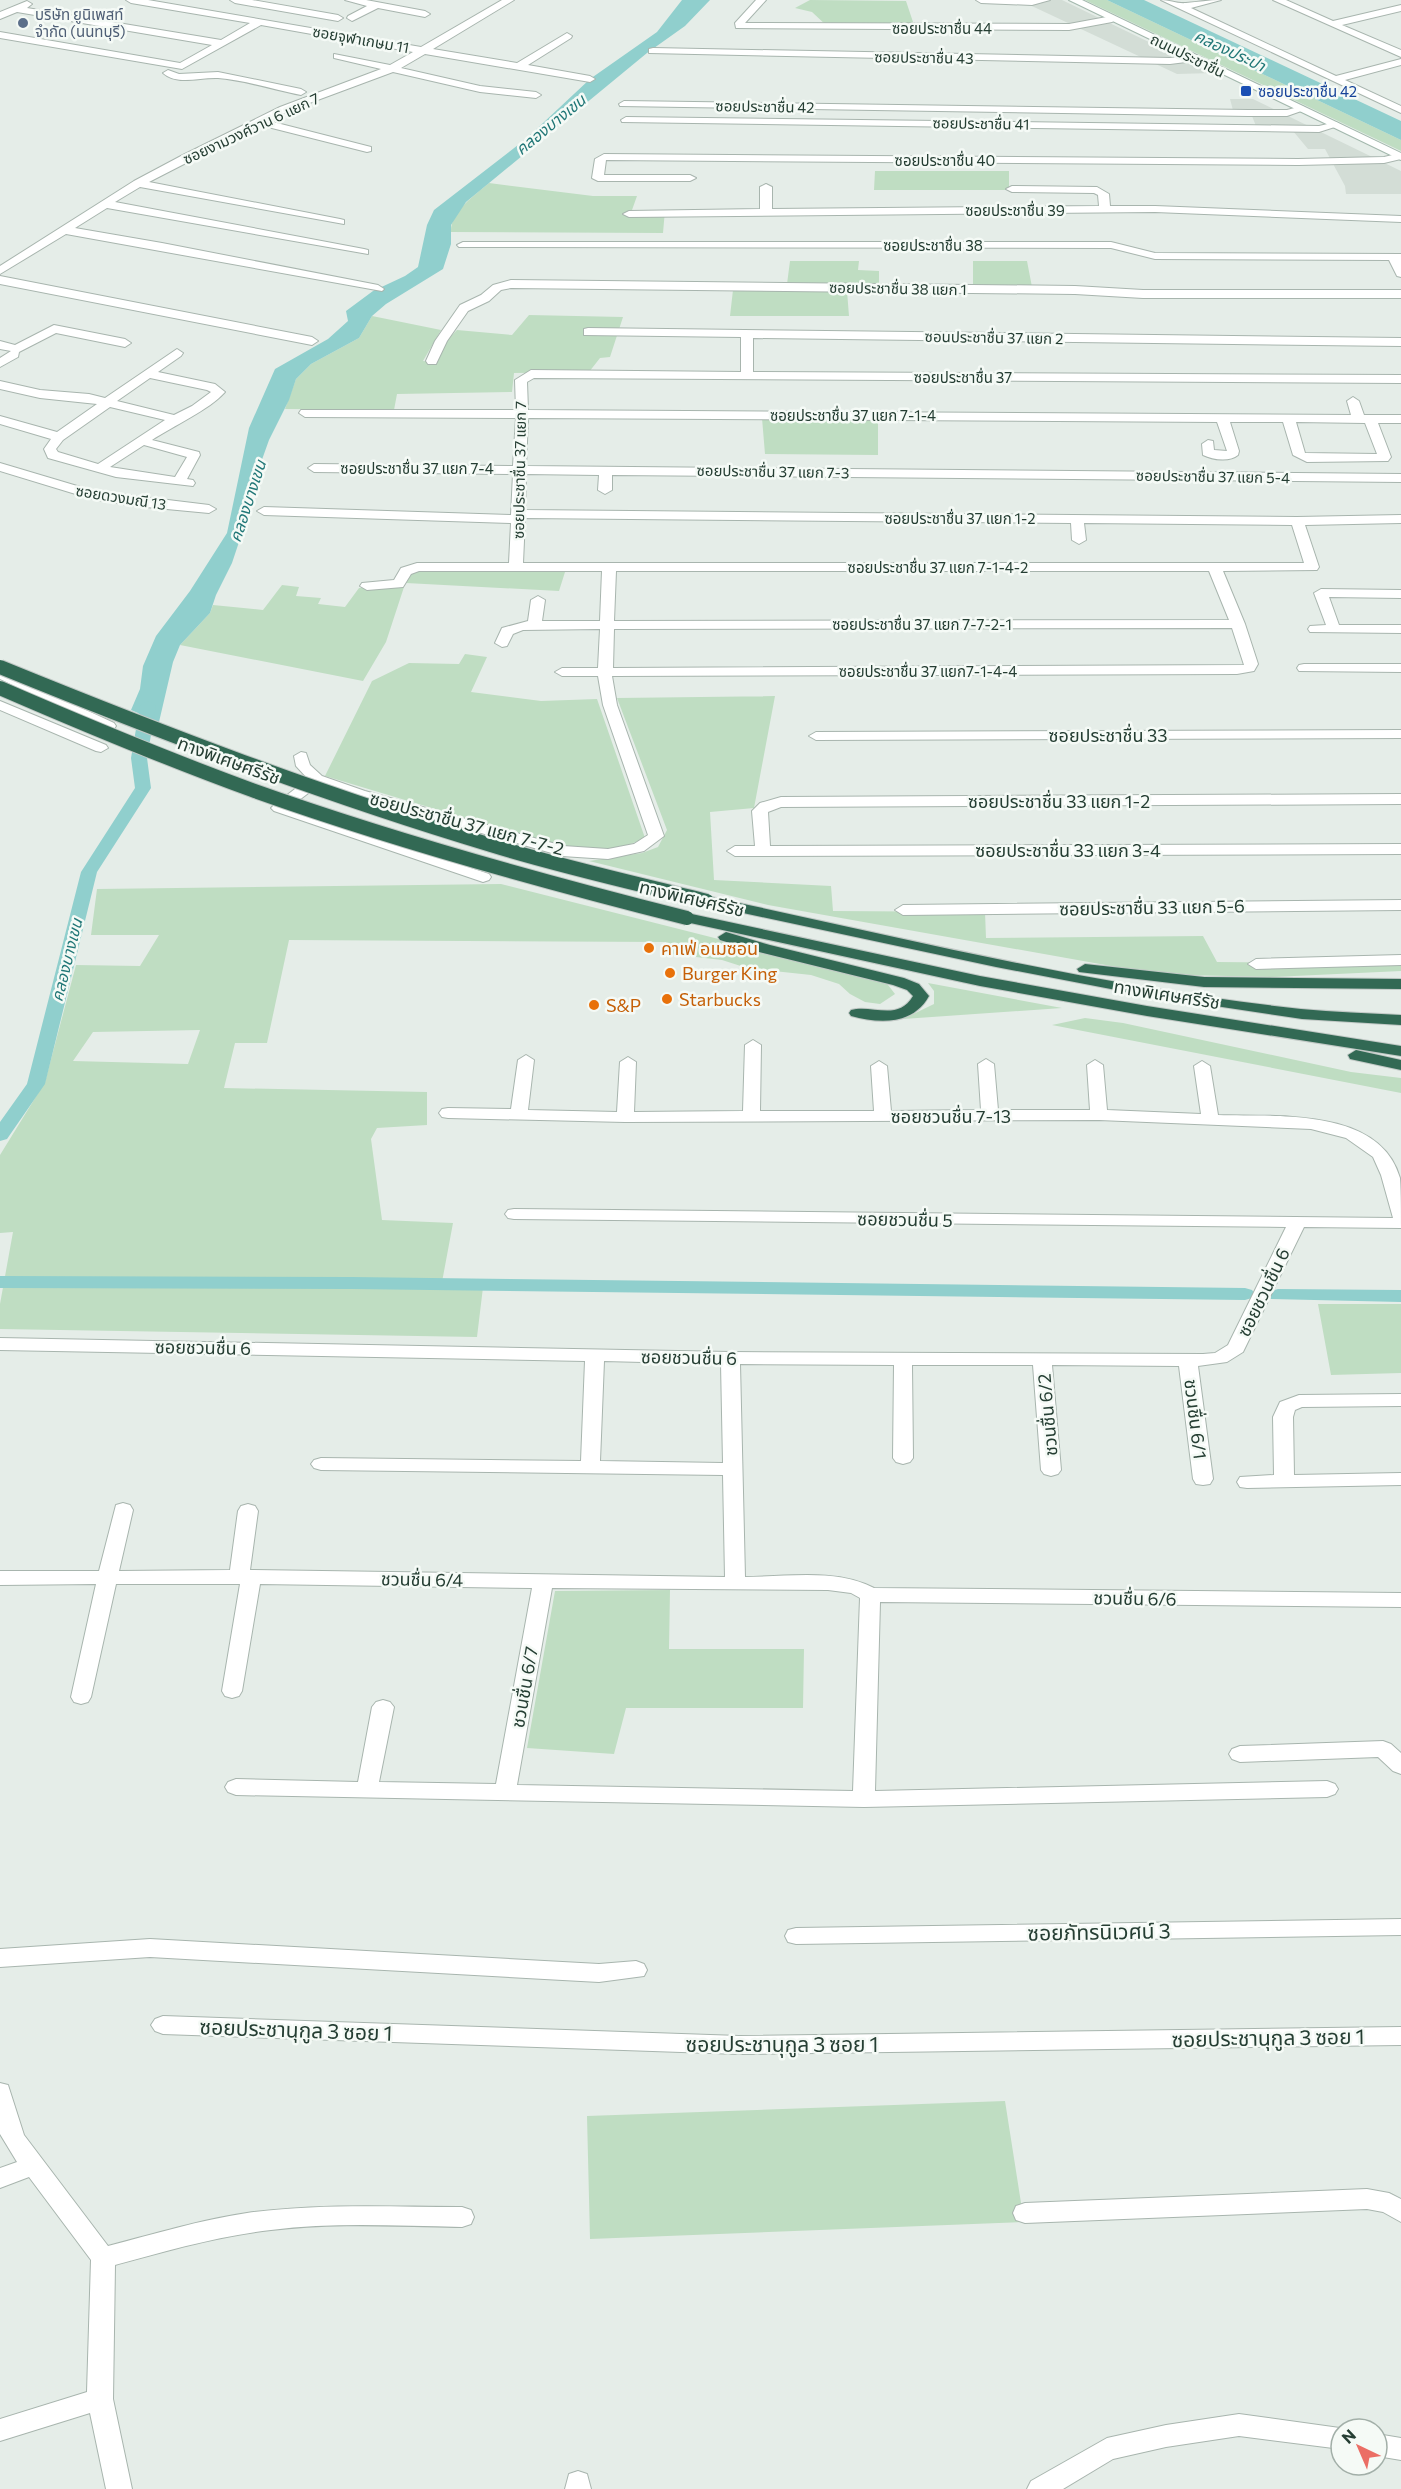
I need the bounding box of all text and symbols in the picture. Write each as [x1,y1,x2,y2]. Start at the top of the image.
place label: บริษัท ยูนิเพสท์ จำกัด (นนทบุรี) [35,5,126,41]
marker: บริษัท ยูนิเพสท์ จำกัด (นนทบุรี) [16,16,30,30]
street label: ซอยประชาชื่น 44 [892,18,992,37]
street label: ซอยจุฬาเกษม 11 [311,22,411,57]
water label: คลองประปา [1192,25,1270,75]
street label: ถนนประชาชื่น [1148,28,1229,81]
street label: ซอยประชาชื่น 43 [874,46,974,67]
place label: ซอยประชาชื่น 42 [1258,81,1357,100]
marker: ซอยประชาชื่น 42 [1239,84,1253,98]
street label: ซอยงามวงศ์วาน 6 แยก 7 [180,88,322,168]
water label: คลองบางเขน [511,89,590,158]
street label: ซอยประชาชื่น 42 [715,95,815,116]
street label: ซอยประชาชื่น 41 [932,112,1030,133]
street label: ซอยประชาชื่น 40 [895,150,995,169]
street label: ซอยประชาชื่น 39 [965,200,1065,219]
street label: ซอยประชาชื่น 38 [883,235,983,254]
street label: ซอยประชาชื่น 38 แยก 1 [829,277,967,298]
street label: ซอนประชาชื่น 37 แยก 2 [924,326,1064,347]
street label: ซอยประชาชื่น 37 [914,367,1012,386]
street label: ซอยประชาชื่น 37 แยก 7 [508,401,529,539]
street label: ซอยประชาชื่น 37 แยก 7-1-4 [770,405,936,424]
water label: คลองบางเขน [225,457,269,544]
street label: ซอยประชาชื่น 37 แยก 7-4 [340,458,494,477]
street label: ซอยประชาชื่น 37 แยก 7-3 [696,460,850,481]
street label: ซอยประชาชื่น 37 แยก 5-4 [1136,465,1290,486]
street label: ซอยดวงมณี 13 [75,481,167,513]
street label: ซอยประชาชื่น 37 แยก 1-2 [884,508,1036,527]
street label: ซอยประชาชื่น 37 แยก 7-1-4-2 [848,557,1028,576]
street label: ซอยประชาชื่น 37 แยก 7-7-2-1 [832,614,1012,633]
street label: ซอยประชาชื่น 37 แยก7-1-4-4 [839,661,1017,680]
street label: ซอยประชาชื่น 33 [1049,723,1167,746]
street label: ทางพิเศษศรีรัช [175,731,283,789]
street label: ซอยประชาชื่น 37 แยก 7-7-2 [367,786,567,860]
street label: ซอยประชาชื่น 33 แยก 1-2 [968,789,1150,812]
street label: ซอยประชาชื่น 33 แยก 3-4 [975,838,1161,861]
street label: ทางพิเศษศรีรัช [637,875,747,921]
street label: ซอยประชาชื่น 33 แยก 5-6 [1059,893,1245,920]
water label: คลองบางเขน [47,916,86,1003]
place label: คาเฟ่ อเมซอน [661,937,758,959]
marker: คาเฟ่ อเมซอน [642,941,656,955]
place label: Burger King [682,962,778,984]
marker: Burger King [663,966,677,980]
street label: ทางพิเศษศรีรัช [1112,975,1222,1013]
place label: Starbucks [679,988,761,1010]
marker: Starbucks [660,992,674,1006]
place label: S&P [606,994,641,1016]
marker: S&P [587,998,601,1012]
street label: ซอยชวนชื่น 7-13 [891,1104,1011,1127]
street label: ซอยชวนชื่น 5 [857,1206,953,1231]
street label: ซอยชวนชื่น 6 [1231,1244,1294,1340]
street label: ซอยชวนชื่น 6 [155,1334,251,1359]
street label: ซอยชวนชื่น 6 [641,1344,737,1369]
street label: ชวนชื่น 6/2 [1031,1373,1062,1457]
street label: ชวนชื่น 6/1 [1180,1378,1213,1460]
street label: ชวนชื่น 6/4 [381,1566,463,1591]
street label: ชวนชื่น 6/6 [1093,1585,1177,1610]
street label: ชวนชื่น 6/7 [505,1644,542,1729]
street label: ซอยภัทรนิเวศน์ 3 [1027,1917,1171,1945]
street label: ซอยประชานุกูล 3 ซอย 1 [199,2013,393,2047]
street label: ซอยประชานุกูล 3 ซอย 1 [1171,2023,1365,2053]
street label: ซอยประชานุกูล 3 ซอย 1 [685,2031,879,2058]
north arrow [1329,2417,1389,2477]
text: N [1337,2425,1359,2447]

